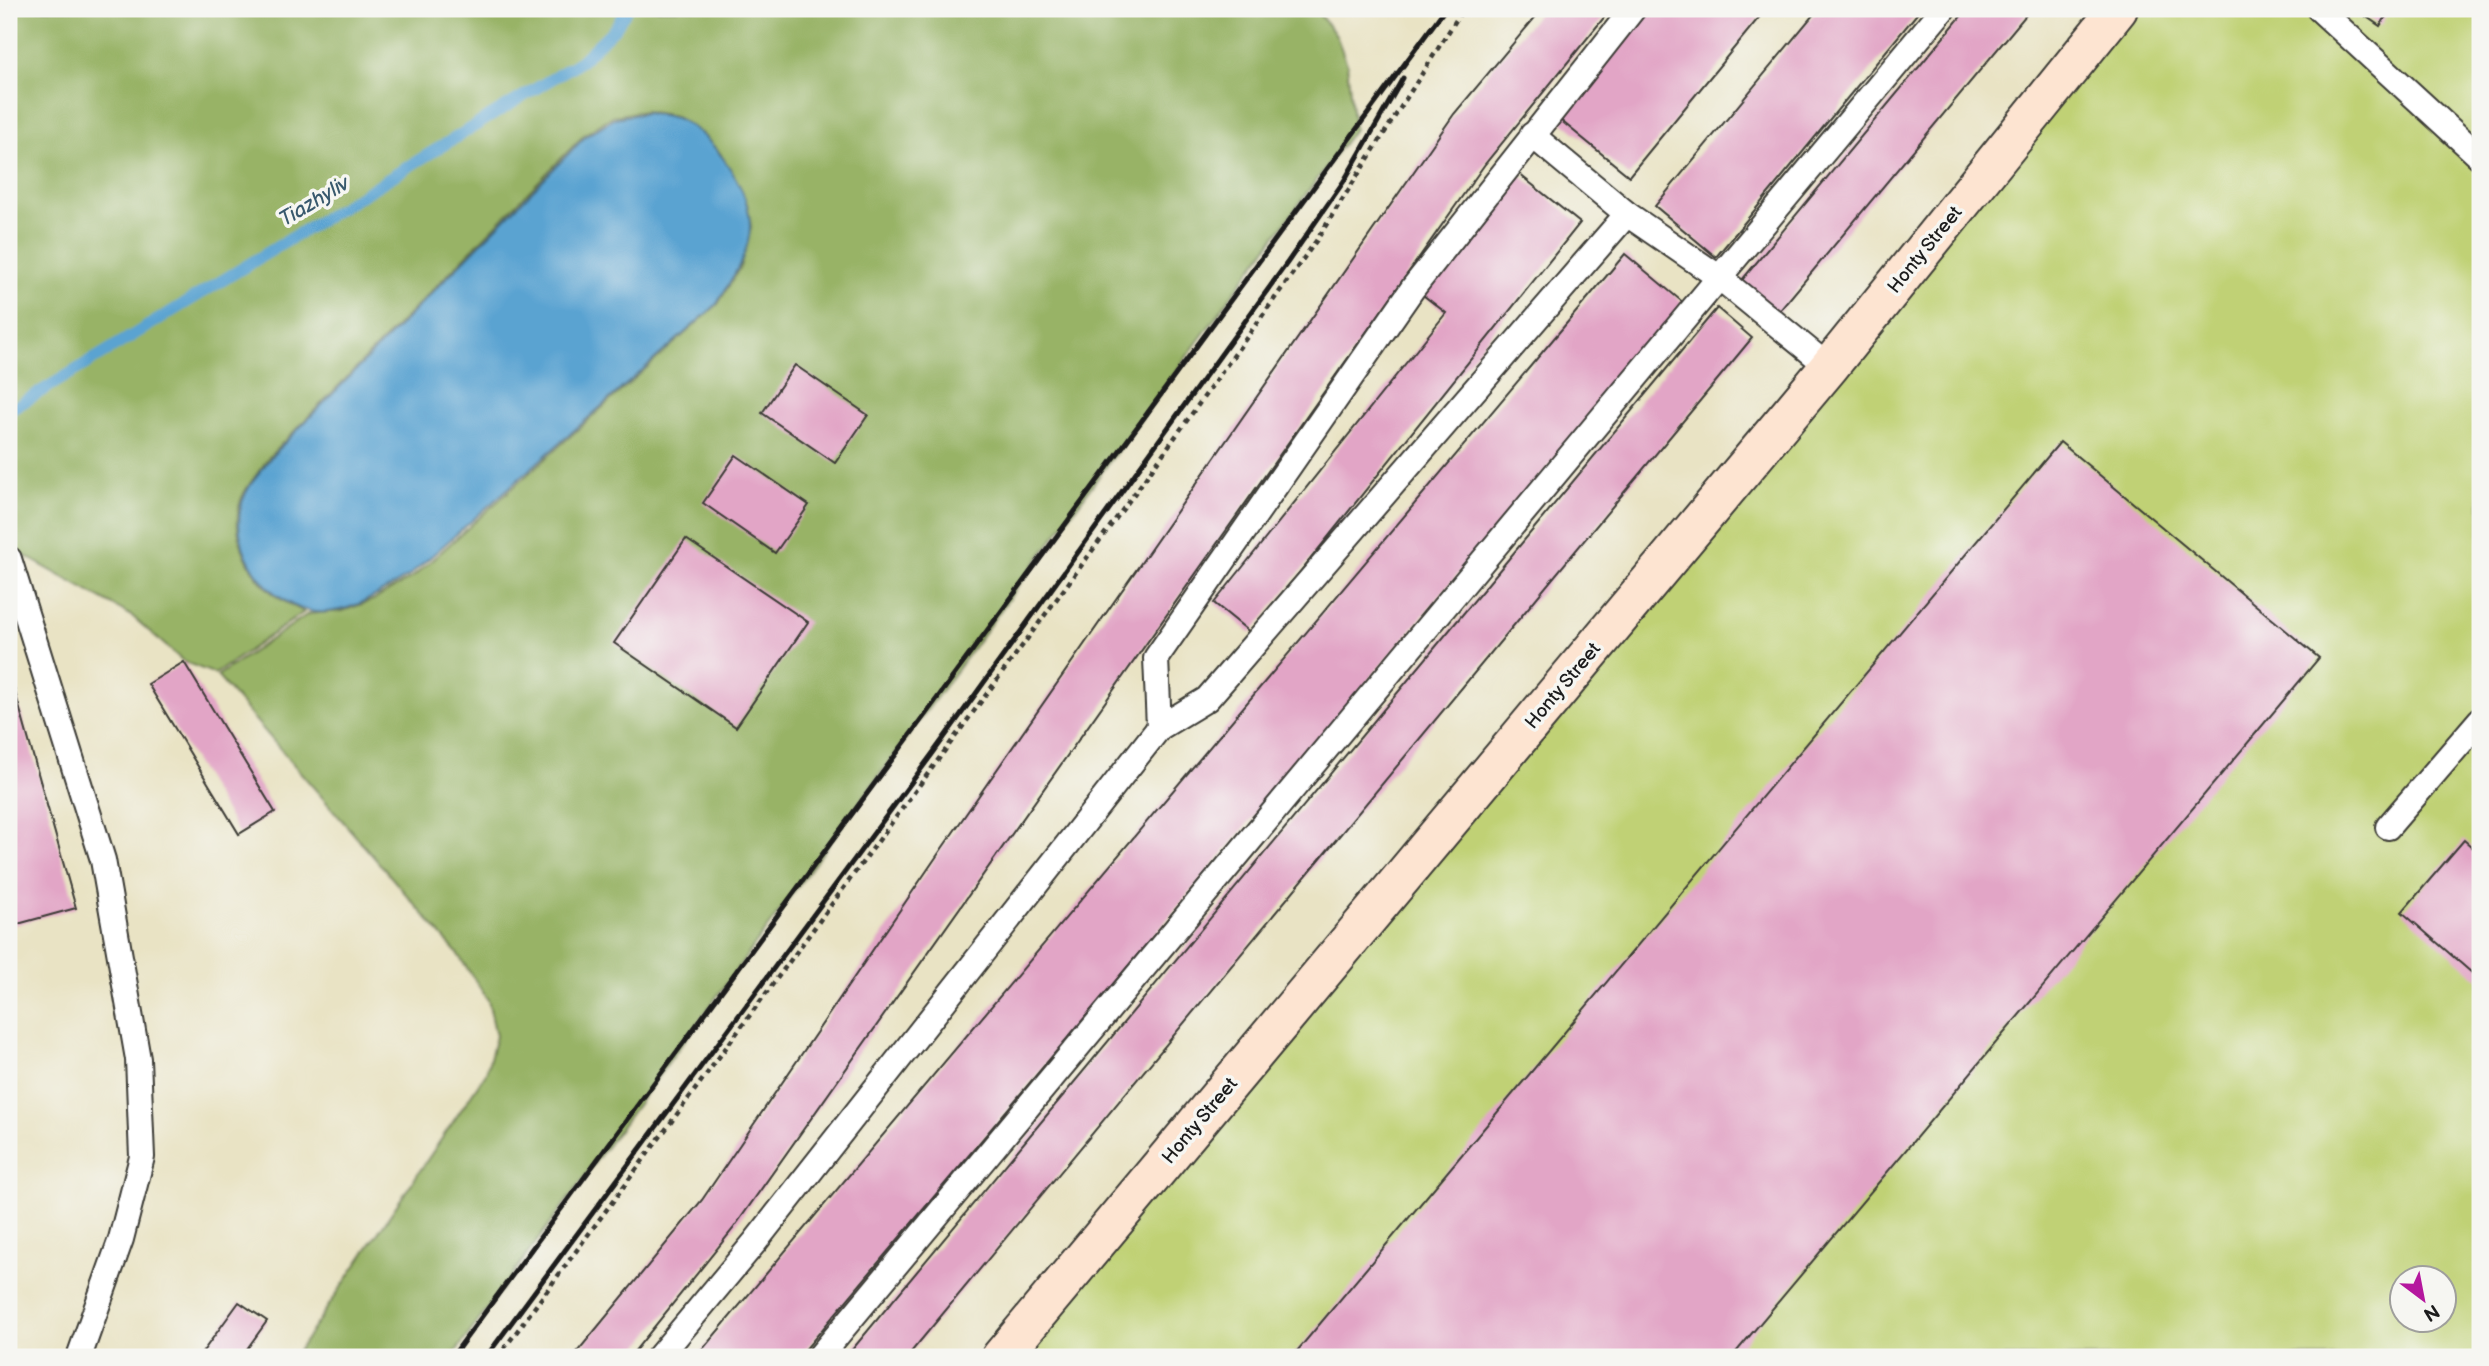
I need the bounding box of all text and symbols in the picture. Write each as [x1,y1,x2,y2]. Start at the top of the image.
water label: Tiazhyliv [275,170,355,232]
street label: Honty Street [1883,202,1967,298]
street label: Honty Street [1520,638,1606,734]
street label: Honty Street [1157,1073,1243,1169]
north arrow [2388,1264,2458,1334]
text: N [2419,1299,2443,1326]

